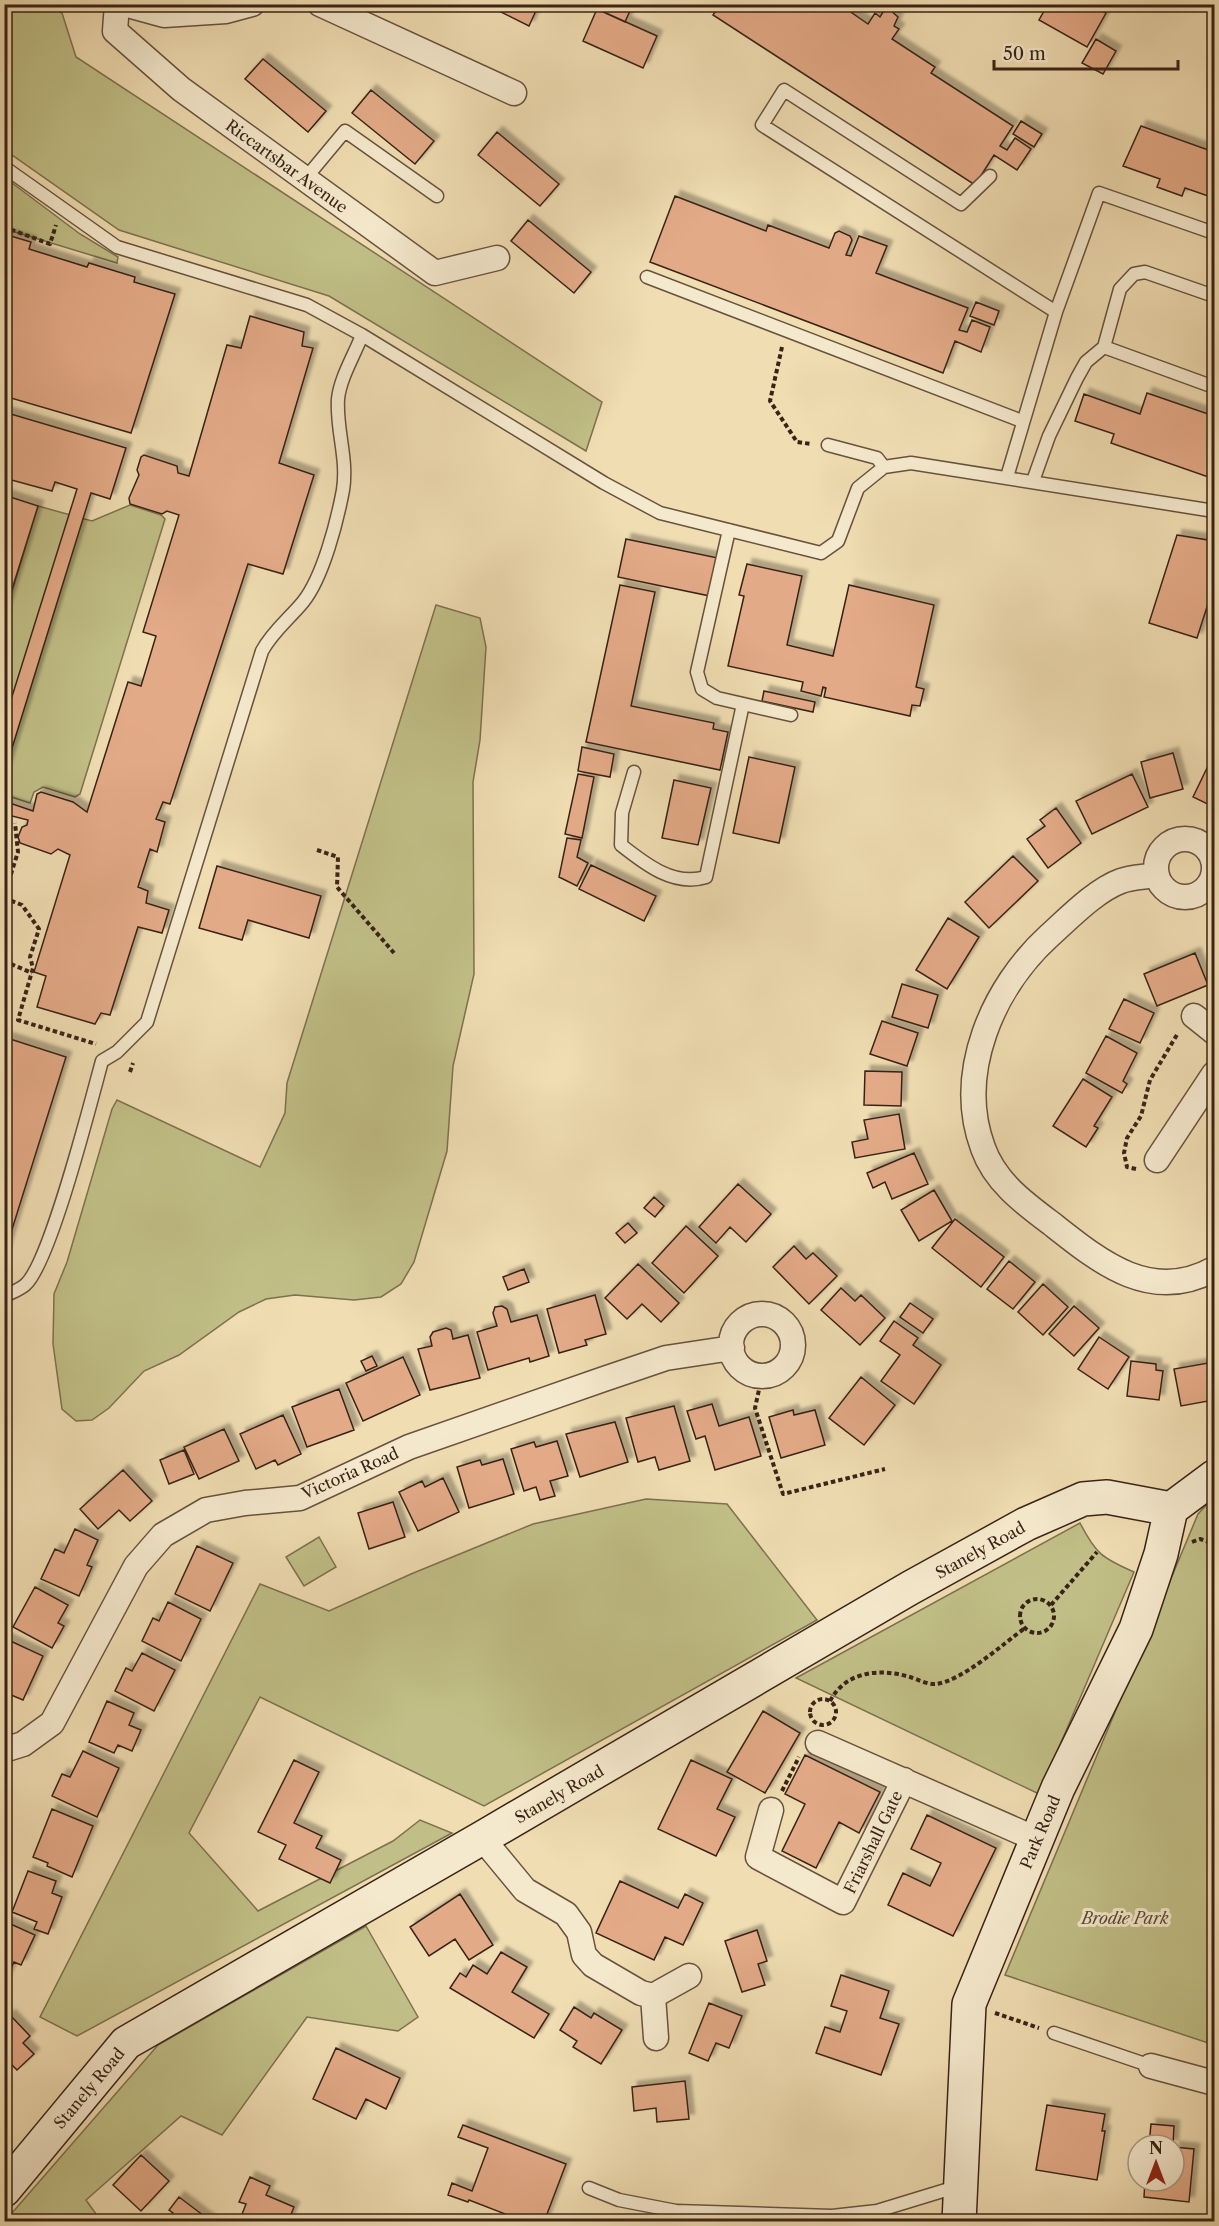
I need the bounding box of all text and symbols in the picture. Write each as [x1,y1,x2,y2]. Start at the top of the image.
scale bar [994,33,1178,71]
text: 50 m [1003,43,1046,65]
street label: Riccartsbar Avenue [222,115,352,217]
street label: Victoria Road [298,1443,402,1504]
street label: Stanely Road [932,1517,1029,1583]
street label: Stanely Road [511,1760,607,1828]
street label: Friarshall Gate [839,1787,907,1897]
street label: Park Road [1016,1792,1065,1872]
park label: Brodie Park [1080,1908,1169,1928]
street label: Stanely Road [49,2043,129,2133]
north arrow [1126,2133,1186,2193]
text: N [1149,2138,1163,2158]

